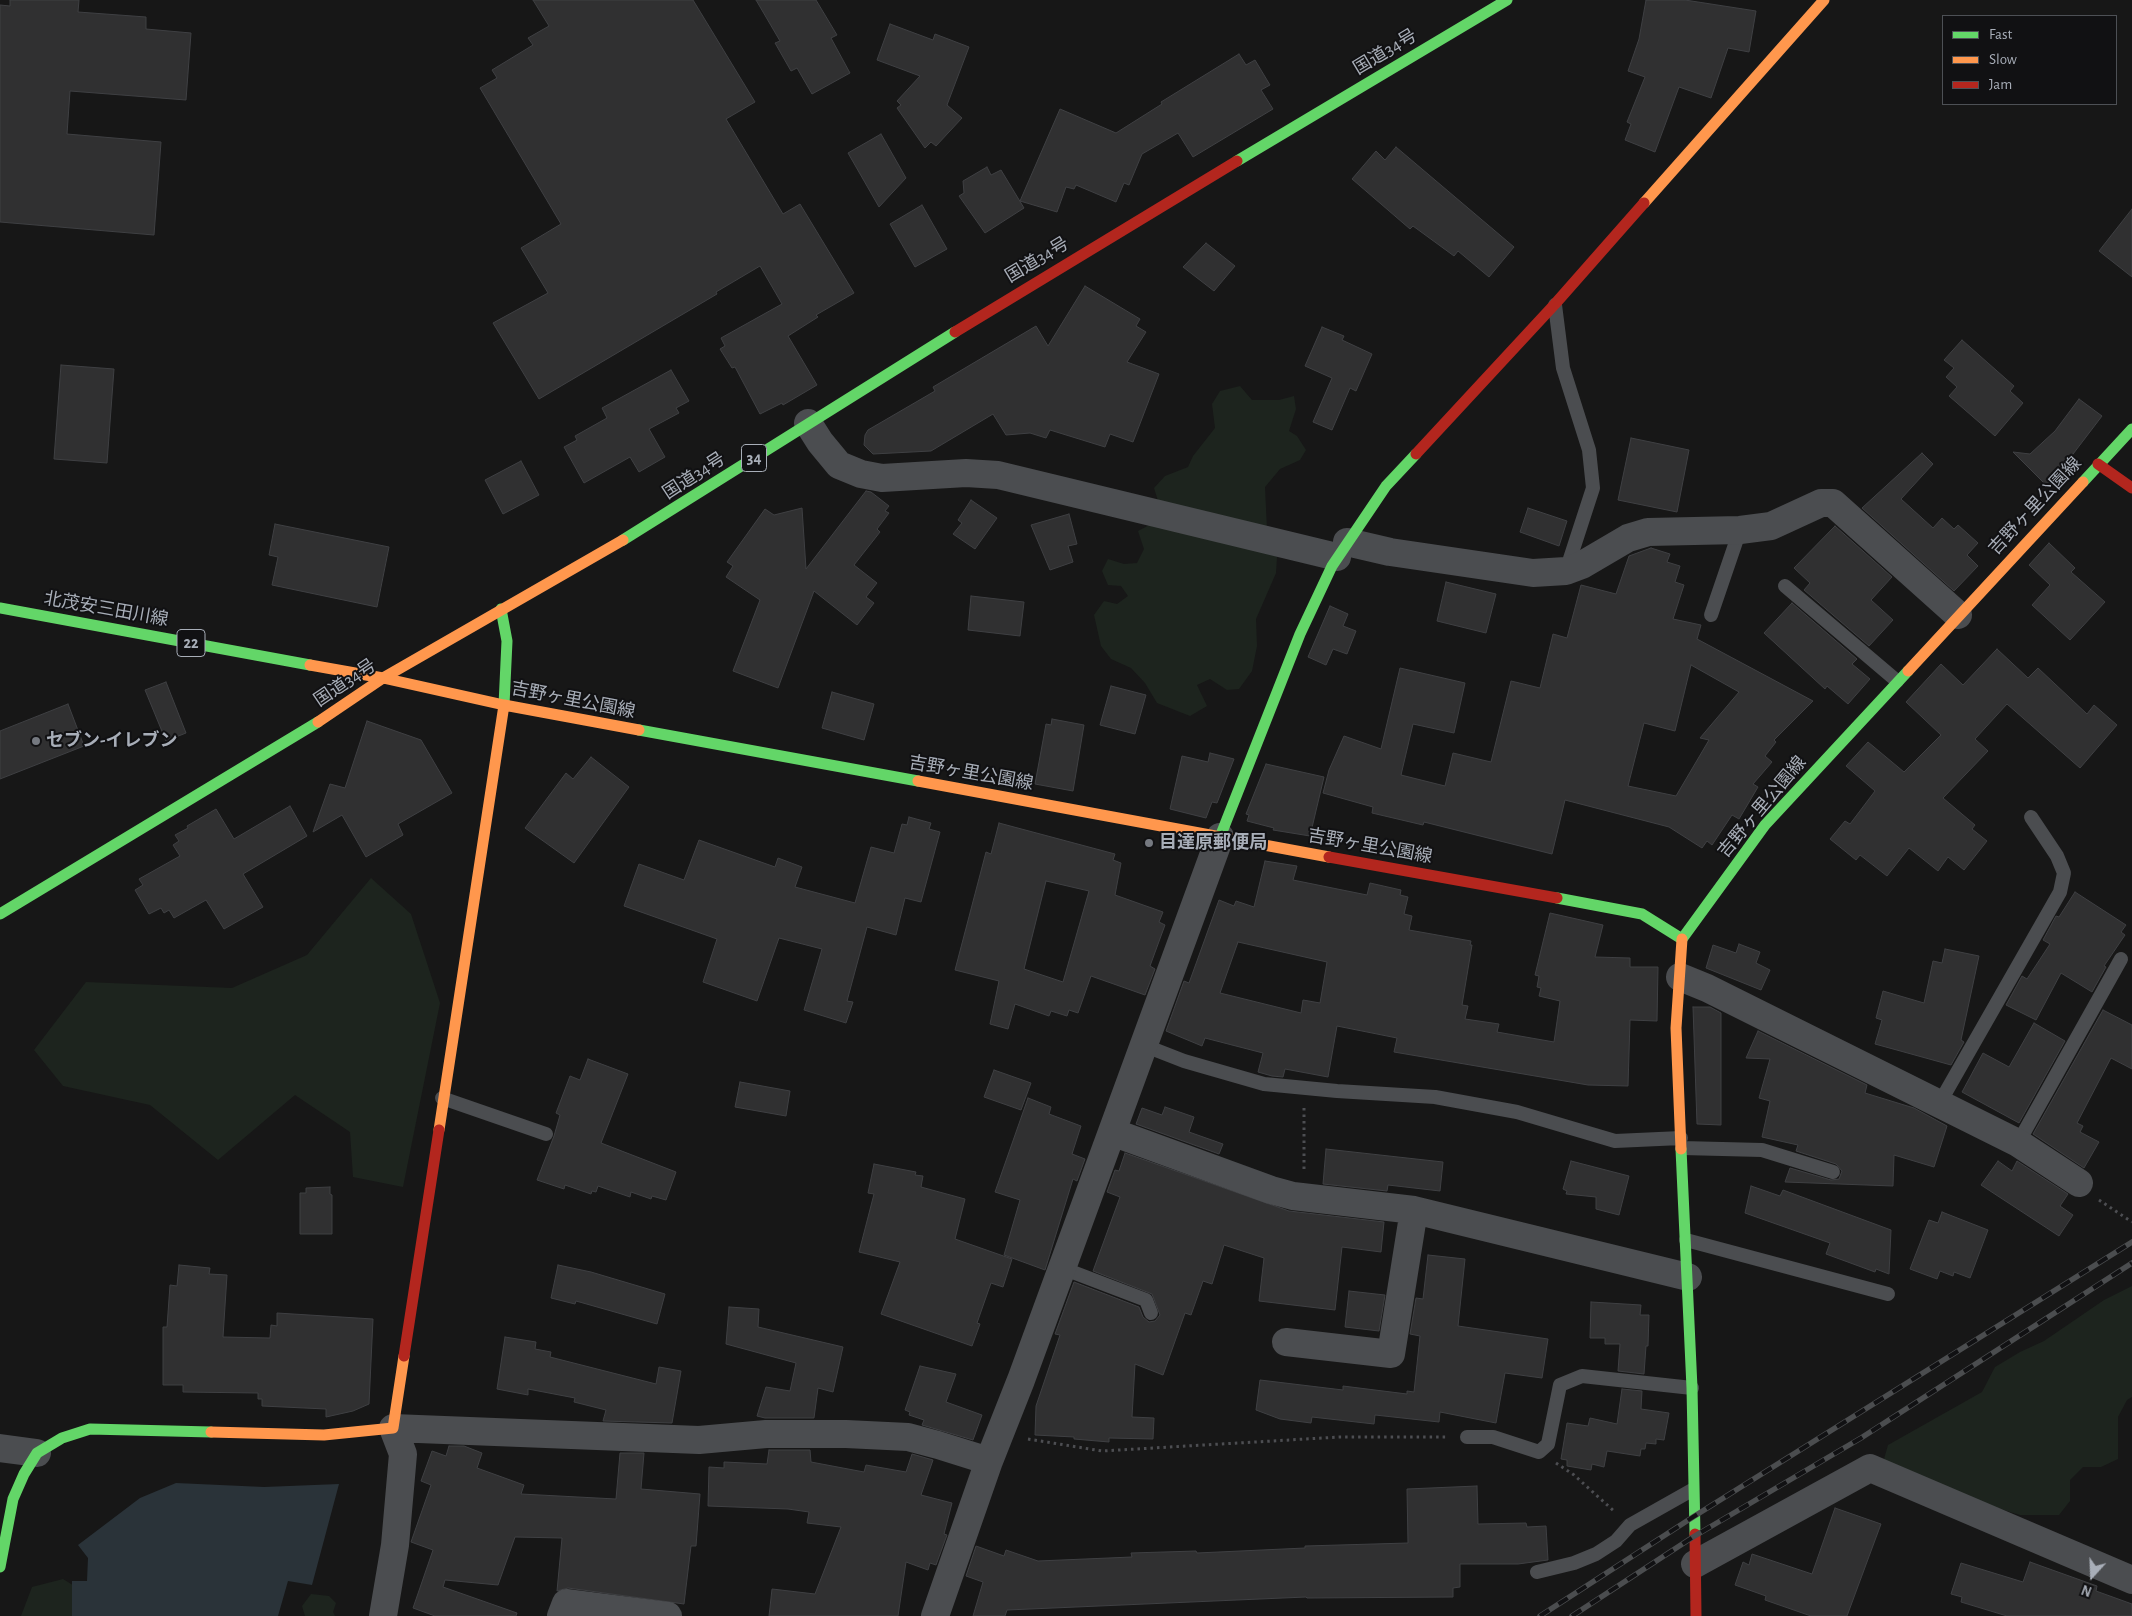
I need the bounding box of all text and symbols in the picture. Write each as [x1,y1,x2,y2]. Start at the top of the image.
legend [1942,15,2117,105]
street label: 国道34号 [1349,25,1421,79]
text: Fast [1989,27,2012,42]
text: Slow [1989,52,2017,67]
text: Jam [1989,77,2012,92]
street label: 国道34号 [1001,233,1073,287]
road number: 34 [742,444,766,472]
street label: 国道34号 [659,448,729,504]
street label: 吉野ヶ里公園線 [1984,453,2086,559]
street label: 北茂安三田川線 [42,587,170,631]
road number: 22 [177,630,205,656]
street label: 国道34号 [310,654,380,712]
street label: 吉野ヶ里公園線 [509,677,637,723]
place label: セブン-イレブン [46,730,177,752]
marker: セブン-イレブン [30,735,42,747]
street label: 吉野ヶ里公園線 [907,751,1035,795]
street label: 吉野ヶ里公園線 [1713,752,1811,862]
street label: 吉野ヶ里公園線 [1306,824,1434,868]
place label: 目達原郵便局 [1159,832,1267,854]
marker: 目達原郵便局 [1143,837,1155,849]
north arrow [2067,1551,2117,1601]
text: N [2080,1582,2094,1598]

